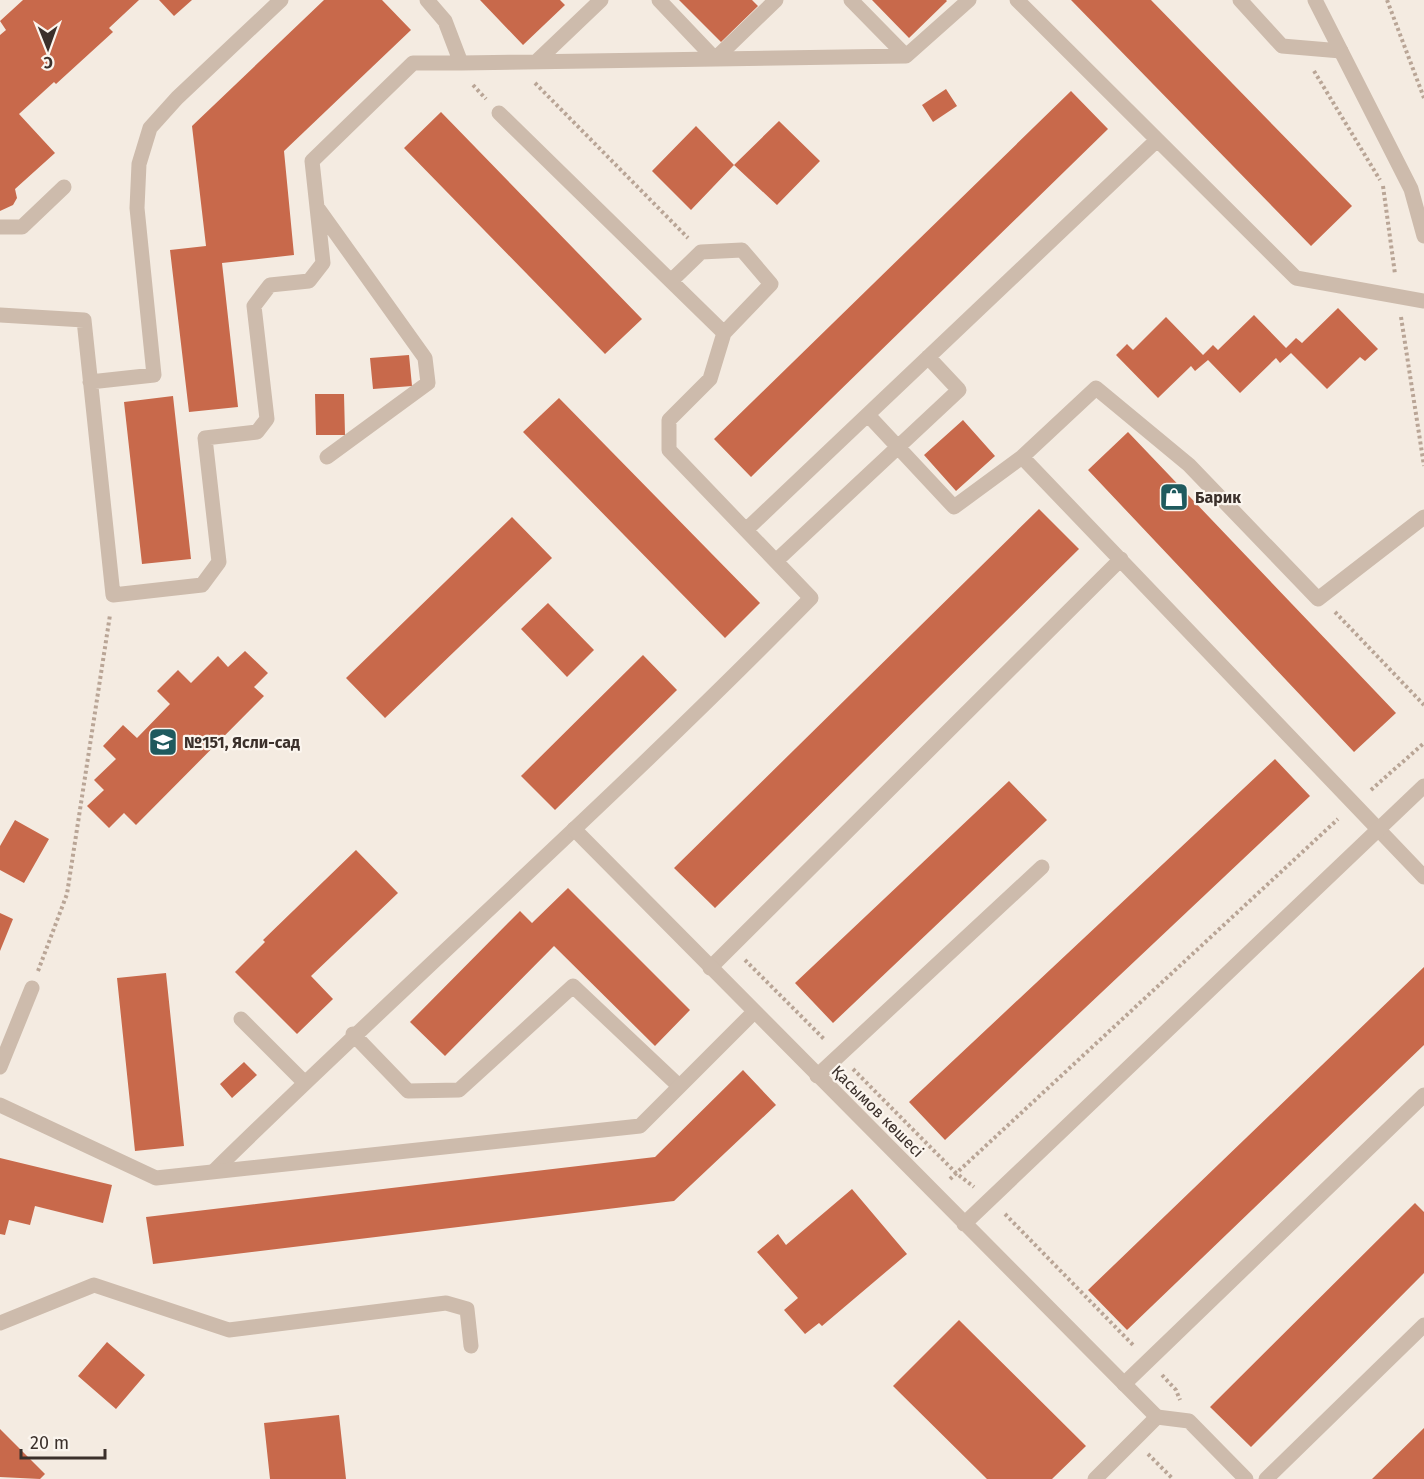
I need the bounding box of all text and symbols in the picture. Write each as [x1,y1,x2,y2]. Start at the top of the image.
north arrow [18,18,78,78]
text: С [43,53,53,72]
shop icon: Барик [1158,481,1190,513]
place label: Барик [1195,488,1241,507]
school or university icon: №151, Ясли-сад [147,726,179,758]
place label: №151, Ясли-сад [184,733,300,752]
street label: Қасымов көшесі [828,1061,928,1161]
scale bar [21,1422,105,1460]
text: 20 m [30,1432,69,1454]

